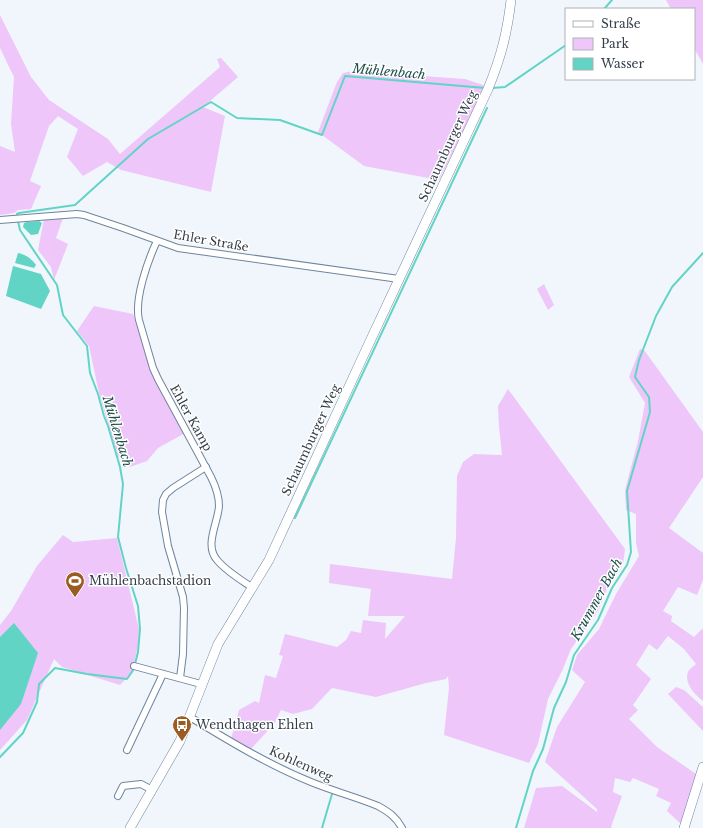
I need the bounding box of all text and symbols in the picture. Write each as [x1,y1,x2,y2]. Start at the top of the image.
legend [565,8,695,80]
text: Straße [601,16,641,31]
text: Park [601,36,629,51]
text: Wasser [600,56,644,71]
water label: Mühlenbach [351,60,426,83]
street label: Schaumburger Weg [415,87,480,204]
street label: Ehler Straße [172,226,250,255]
street label: Schaumburger Weg [278,381,343,498]
street label: Ehler Kamp [167,382,216,454]
water label: Mühlenbach [98,392,136,469]
water label: Krummer Bach [566,555,626,644]
sports icon: Mühlenbachstadion [64,570,86,598]
place label: Mühlenbachstadion [89,573,211,588]
bus stop icon: Wendthagen Ehlen [171,714,193,742]
place label: Wendthagen Ehlen [195,717,314,732]
street label: Kohlenweg [267,743,336,785]

